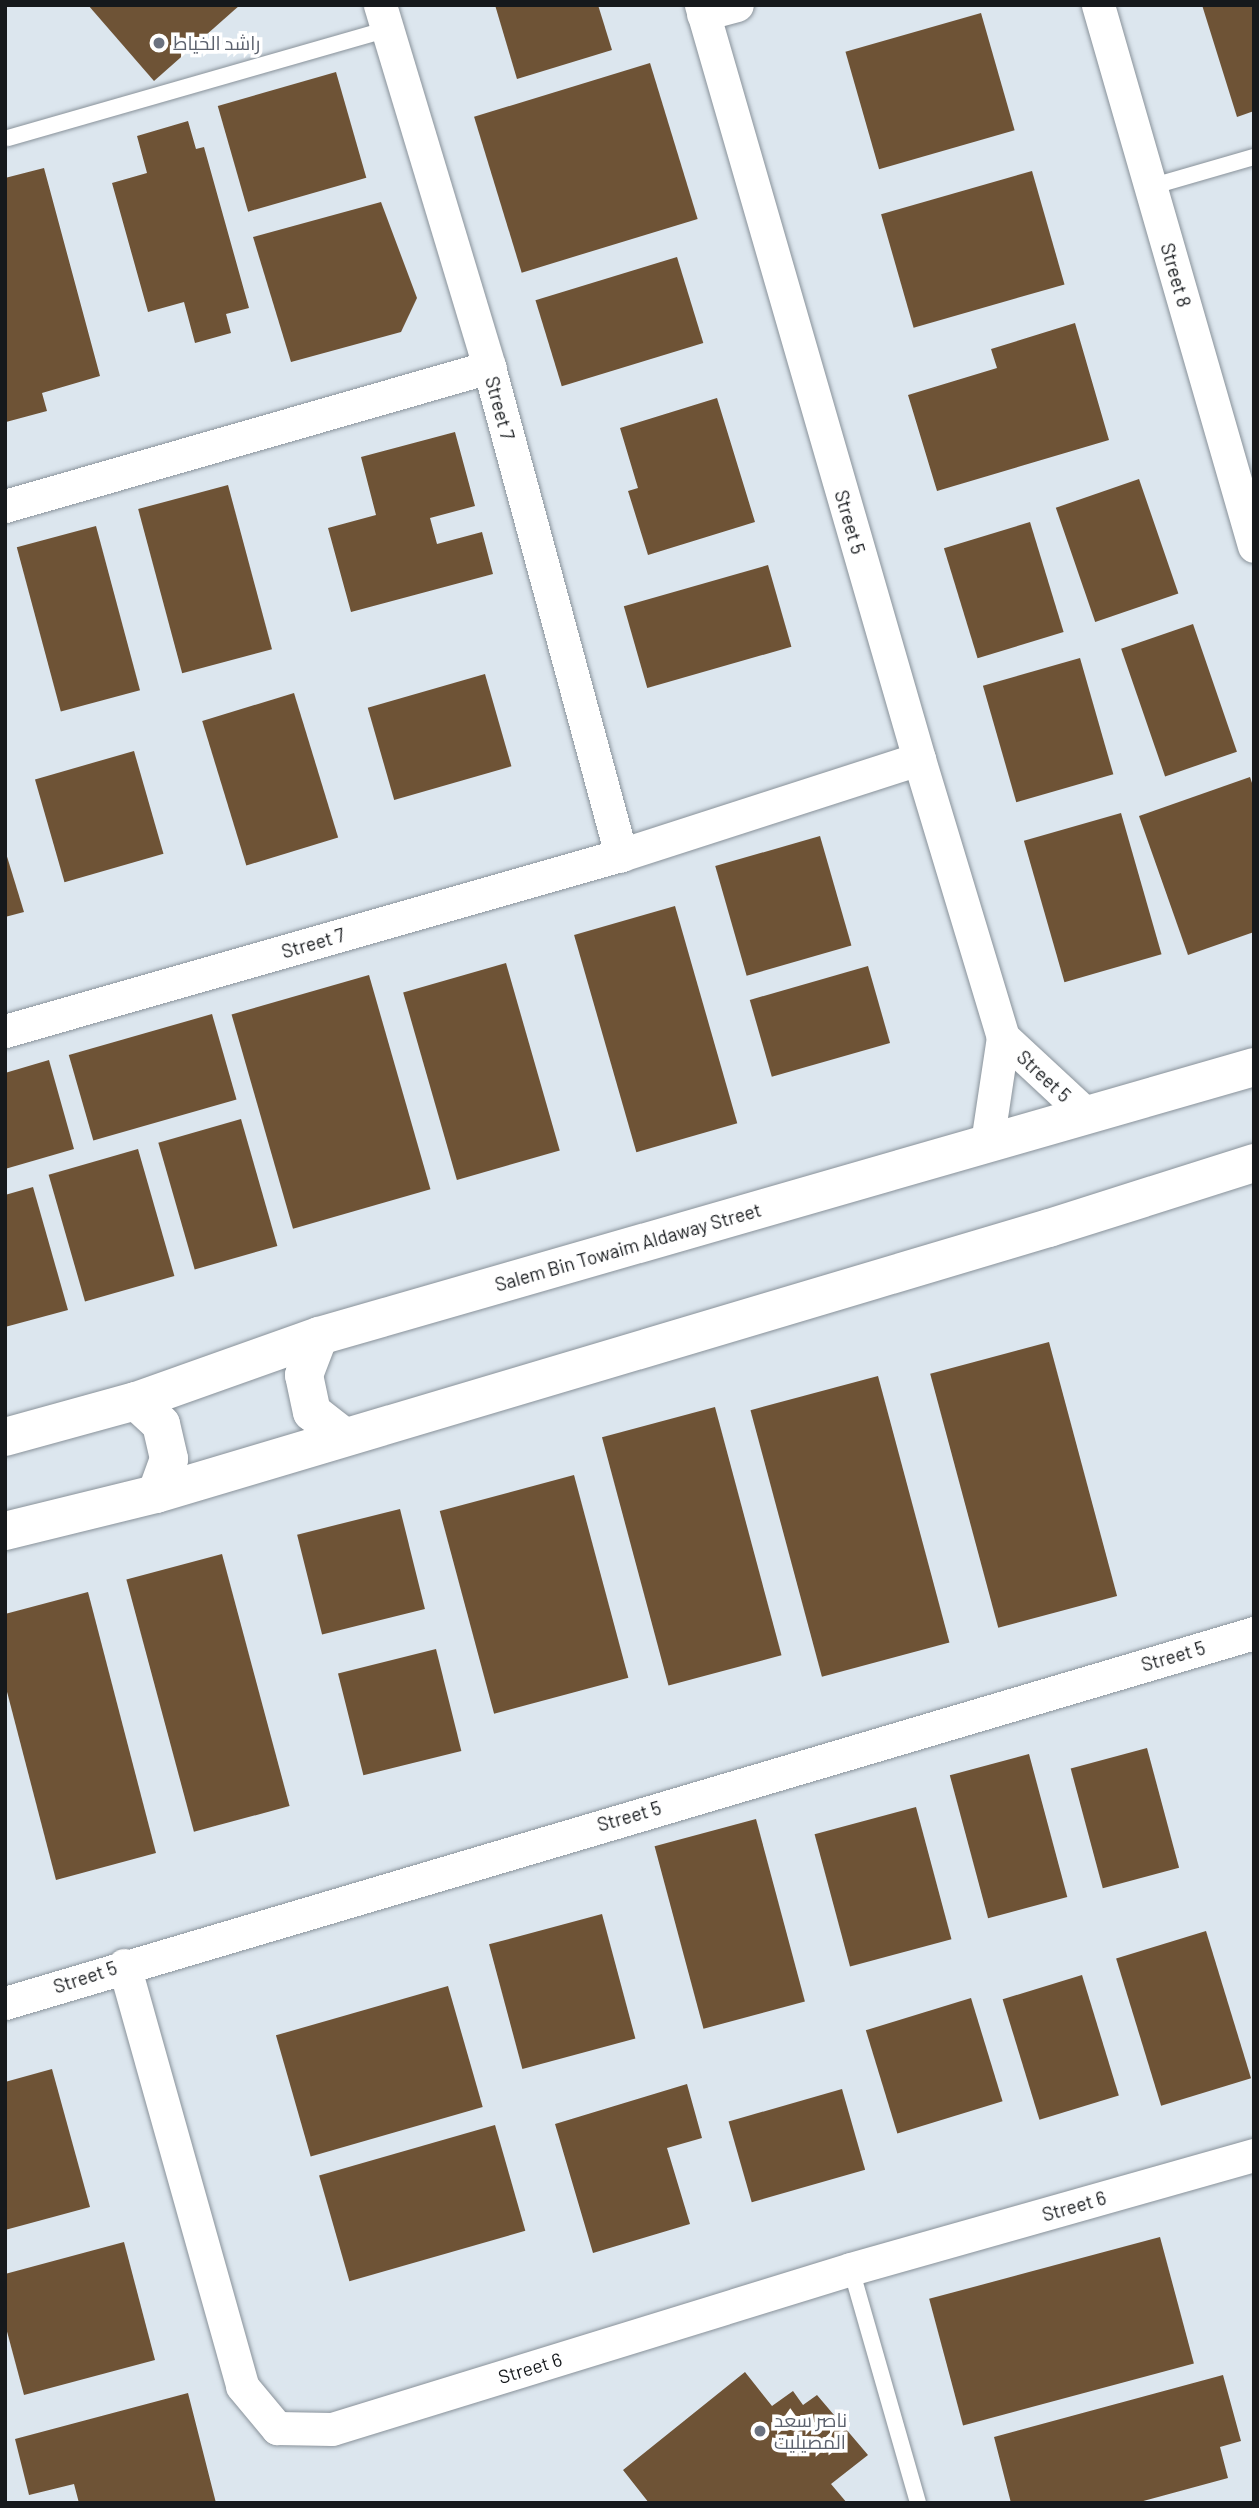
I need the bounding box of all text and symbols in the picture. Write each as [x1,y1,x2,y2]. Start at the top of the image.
place label: راشد الخياط [173,32,260,54]
marker: راشد الخياط [151,35,167,51]
street label: Street 8 [1156,240,1196,310]
street label: Street 7 [481,374,519,442]
street label: Street 5 [830,487,870,557]
street label: Street 7 [279,923,347,963]
street label: Street 5 [1012,1045,1076,1107]
street label: Salem Bin Towaim Aldaway Street [492,1198,764,1296]
street label: Street 5 [1138,1636,1208,1676]
street label: Street 5 [594,1796,664,1836]
street label: Street 5 [50,1956,120,1998]
street label: Street 6 [1039,2186,1109,2226]
street label: Street 6 [495,2348,565,2388]
place label: ناصر سعد المصيليت [774,2409,847,2453]
marker: ناصر سعد المصيليت [752,2423,768,2439]

